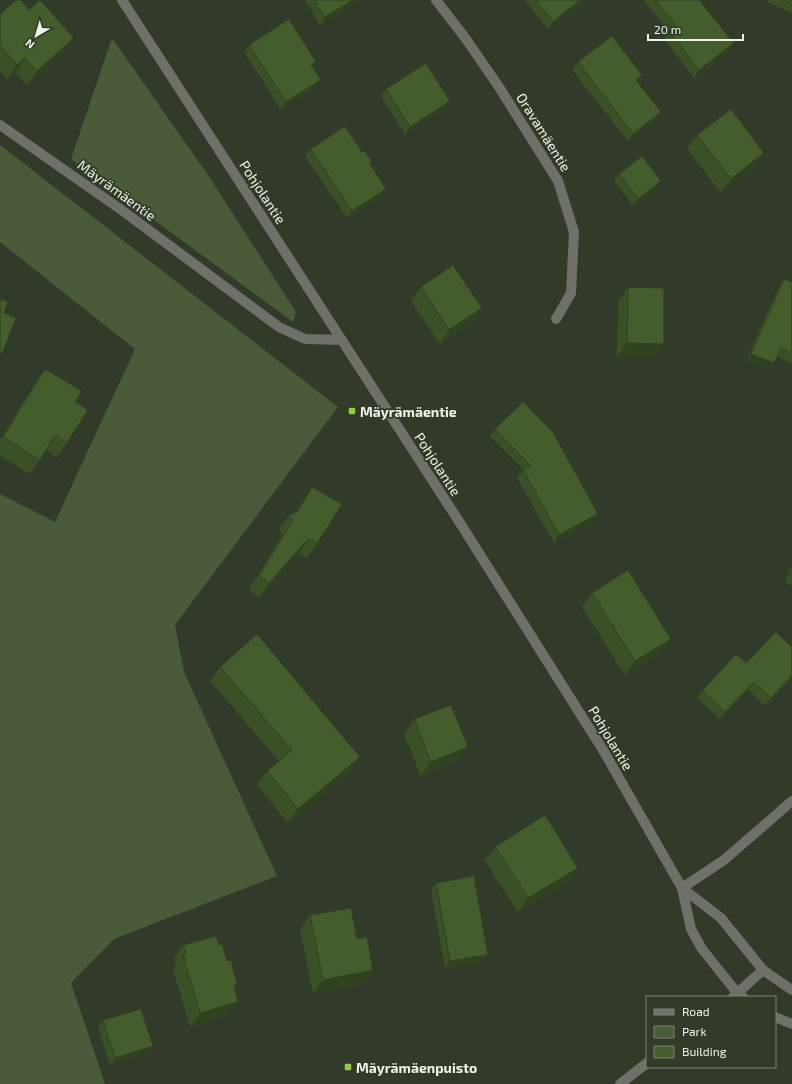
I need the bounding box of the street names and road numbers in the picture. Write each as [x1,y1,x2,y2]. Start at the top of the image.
street label: Oravamäentie [513,89,575,175]
street label: Mäyrämäentie [75,156,159,224]
street label: Pohjolantie [236,157,290,227]
street label: Pohjolantie [411,429,465,499]
street label: Pohjolantie [585,703,637,773]

